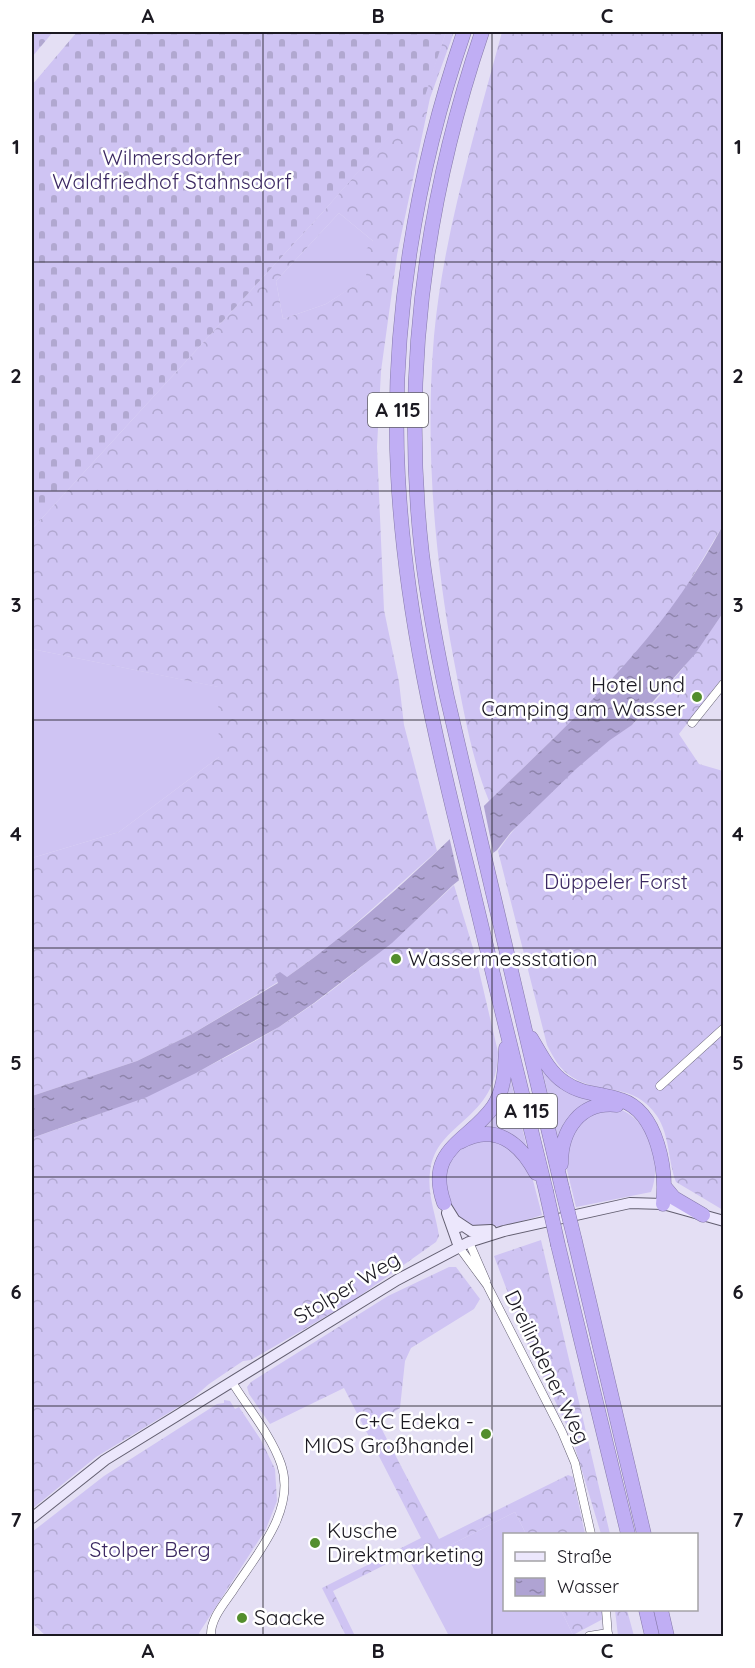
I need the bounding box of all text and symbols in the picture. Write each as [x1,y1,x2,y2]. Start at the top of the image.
text: A [142,3,155,28]
text: B [371,3,385,28]
text: C [601,3,614,28]
text: 1 [12,134,20,159]
text: 1 [734,134,742,159]
park label: Wilmersdorfer Waldfriedhof Stahnsdorf [52,144,292,194]
text: 2 [10,363,22,388]
text: 2 [732,363,744,388]
road number: A 115 [368,393,428,427]
text: 3 [11,592,21,617]
text: 3 [733,592,743,617]
place label: Hotel und Camping am Wasser [481,671,685,721]
marker: Hotel und Camping am Wasser [690,690,704,704]
text: 4 [10,821,22,846]
text: 4 [732,821,744,846]
park label: Düppeler Forst [544,868,688,894]
place label: Wassermessstation [408,945,597,971]
marker: Wassermessstation [389,952,403,966]
text: 5 [10,1050,22,1075]
text: 5 [732,1050,744,1075]
road number: A 115 [497,1094,557,1128]
street label: Stolper Weg [289,1245,404,1329]
text: 6 [10,1279,22,1304]
text: 6 [732,1279,744,1304]
street label: Dreilindener Weg [499,1285,596,1448]
place label: C+C Edeka - MIOS Großhandel [304,1408,474,1458]
marker: C+C Edeka - MIOS Großhandel [479,1427,493,1441]
text: 7 [11,1507,22,1532]
text: 7 [733,1507,744,1532]
place label: Kusche Direktmarketing [327,1517,484,1567]
legend [503,1533,698,1611]
park label: Stolper Berg [89,1536,211,1562]
marker: Kusche Direktmarketing [308,1536,322,1550]
text: Straße [557,1545,612,1568]
text: Wasser [557,1575,619,1598]
place label: Saacke [254,1604,325,1630]
marker: Saacke [235,1611,249,1625]
text: A [142,1638,155,1663]
text: B [371,1638,385,1663]
text: C [601,1638,614,1663]

